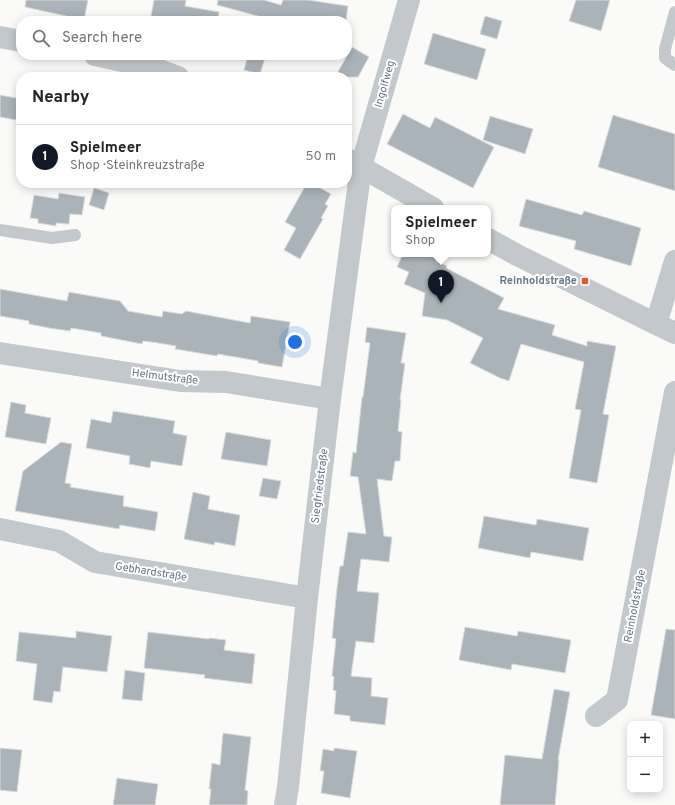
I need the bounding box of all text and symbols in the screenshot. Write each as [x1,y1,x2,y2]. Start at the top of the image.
search box [16,16,352,60]
icon: search [30,27,52,49]
text: Search here [62,29,142,48]
street label: Ingolfweg [372,59,398,109]
text: Nearby [32,87,89,109]
text: Spielmeer [70,139,141,158]
text: 1 [42,149,48,165]
text: 50 m [306,149,336,165]
text: Shop · Steinkreuzstraße [70,158,205,174]
popup [391,205,491,257]
text: Spielmeer [405,214,477,233]
text: Shop [405,233,435,249]
pin: 1 [428,270,454,303]
place label: Reinholdstraße [500,274,577,288]
marker: Reinholdstraße [580,276,590,286]
your location [285,332,305,352]
street label: Helmutstraße [131,366,199,388]
street label: Siegfriedstraße [308,448,332,524]
street label: Gebhardstraße [114,559,188,585]
street label: Reinholdstraße [621,568,649,644]
map controls [627,721,663,793]
button: + [627,721,663,757]
button: − [627,757,663,793]

